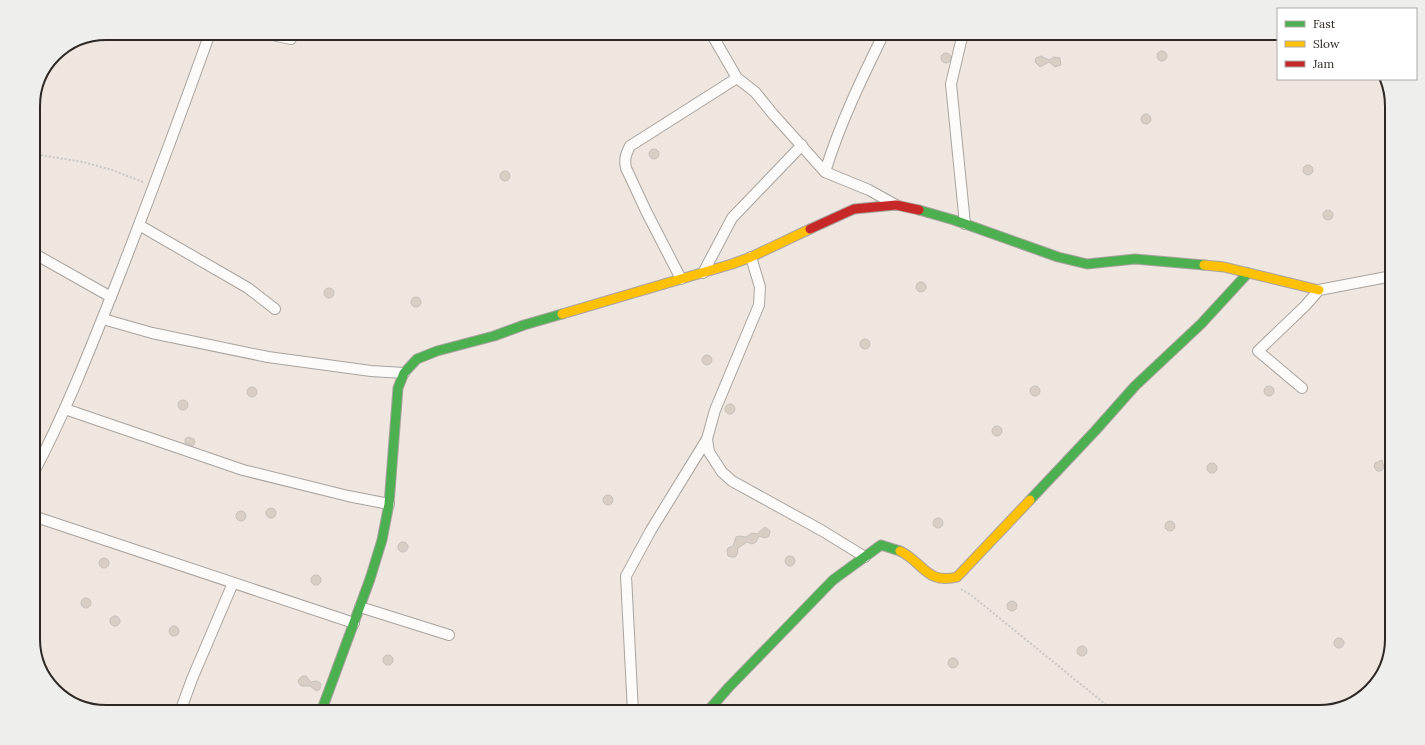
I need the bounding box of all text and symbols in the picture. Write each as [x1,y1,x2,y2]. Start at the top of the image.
legend [1277,8,1417,80]
text: Fast [1313,16,1336,31]
text: Slow [1313,36,1340,51]
text: Jam [1312,56,1334,71]

